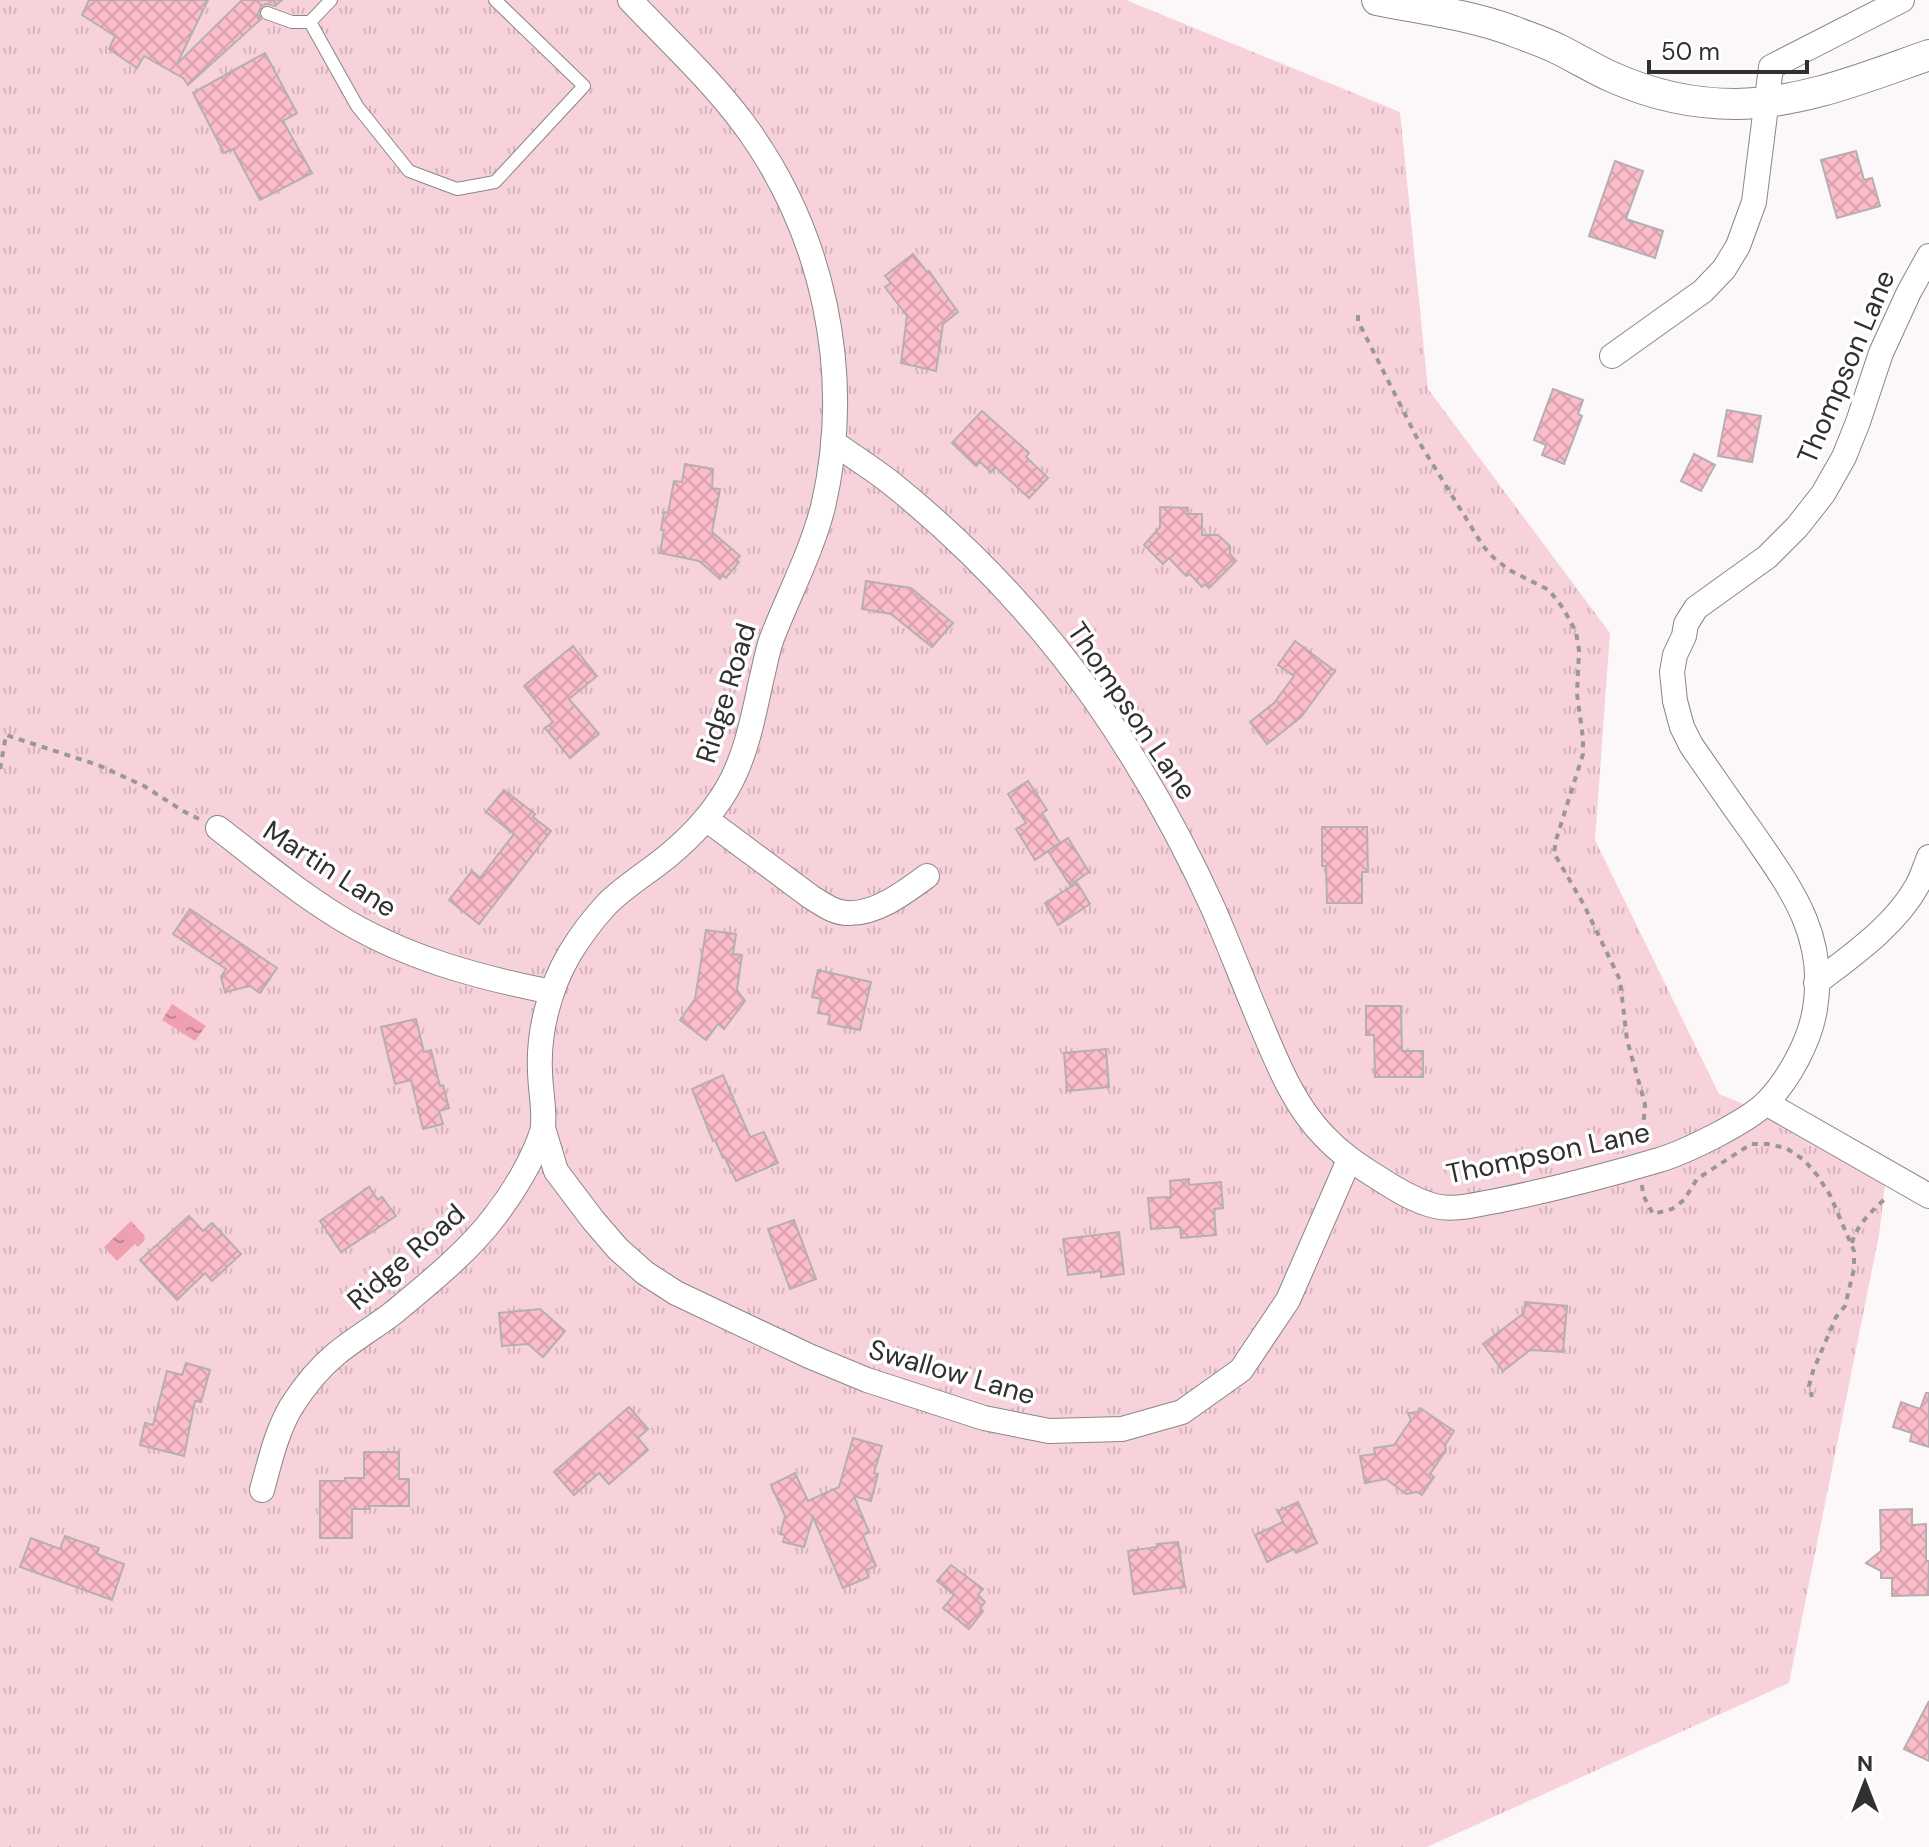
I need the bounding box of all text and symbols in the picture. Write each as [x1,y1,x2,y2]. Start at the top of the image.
scale bar [1649,24,1807,74]
text: 50 m [1661,36,1720,67]
street label: Thompson Lane [1789,264,1903,470]
street label: Thompson Lane [1059,615,1205,807]
street label: Ridge Road [687,618,765,768]
street label: Martin Lane [256,812,404,926]
street label: Thompson Lane [1443,1113,1653,1193]
street label: Ridge Road [339,1196,473,1318]
street label: Swallow Lane [864,1331,1040,1413]
north arrow [1825,1743,1905,1823]
text: N [1857,1749,1873,1778]

